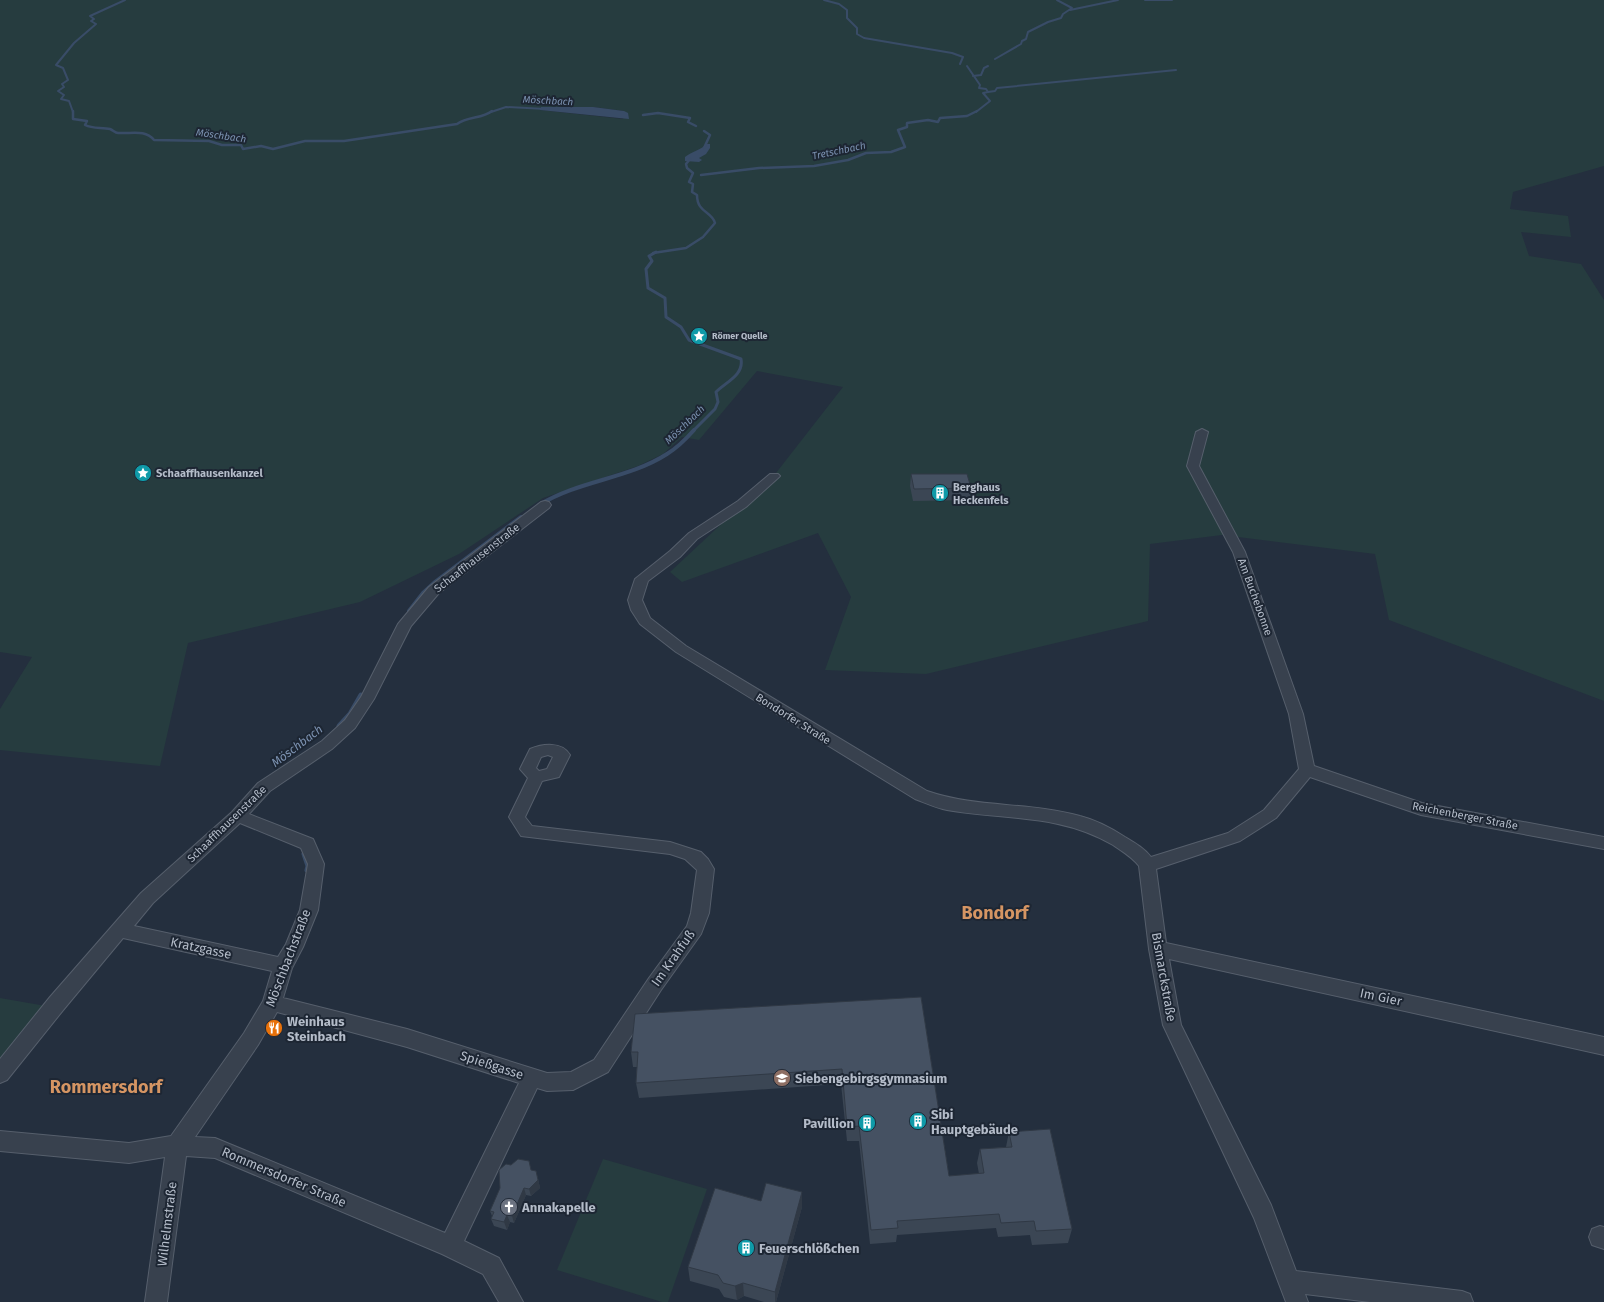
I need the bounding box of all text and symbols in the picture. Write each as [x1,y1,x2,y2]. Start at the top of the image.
water label: Möschbach [522,94,574,108]
water label: Möschbach [195,127,247,145]
water label: Tretschbach [811,139,867,163]
place icon: Römer Quelle [689,326,709,346]
place label: Römer Quelle [712,331,768,341]
water label: Möschbach [663,403,708,447]
place icon: Schaaffhausenkanzel [133,463,153,483]
place label: Schaaffhausenkanzel [156,467,263,480]
place label: Berghaus Heckenfels [953,481,1009,507]
building icon: Berghaus Heckenfels [930,483,950,503]
street label: Schaaffhausenstraße [432,521,522,595]
street label: Am Buchebonne [1235,557,1275,637]
street label: Bondorfer Straße [753,691,833,747]
water label: Möschbach [269,722,326,770]
street label: Schaaffhausenstraße [185,783,269,865]
street label: Reichenberger Straße [1411,799,1519,833]
district label: Bondorf [962,902,1030,924]
street label: Möschbachstraße [262,907,314,1009]
street label: Im Krahfuß [648,927,698,989]
street label: Bismarckstraße [1149,931,1179,1023]
street label: Kratzgasse [169,934,233,962]
street label: Im Gier [1359,985,1403,1009]
place label: Weinhaus Steinbach [287,1014,346,1044]
restaurant icon: Weinhaus Steinbach [264,1018,284,1038]
street label: Spießgasse [458,1048,526,1082]
school or university icon: Siebengebirgsgymnasium [772,1068,792,1088]
place label: Siebengebirgsgymnasium [795,1071,947,1086]
district label: Rommersdorf [50,1076,164,1098]
place label: Sibi Hauptgebäude [931,1107,1018,1137]
building icon: Sibi Hauptgebäude [908,1111,928,1131]
building icon: Pavillion [857,1113,877,1133]
place label: Pavillion [803,1116,854,1131]
street label: Rommersdorfer Straße [219,1144,349,1210]
street label: Wilhelmstraße [154,1181,180,1267]
church icon: Annakapelle [499,1197,519,1217]
place label: Annakapelle [521,1200,596,1215]
building icon: Feuerschlößchen [736,1238,756,1258]
place label: Feuerschlößchen [759,1241,859,1256]

